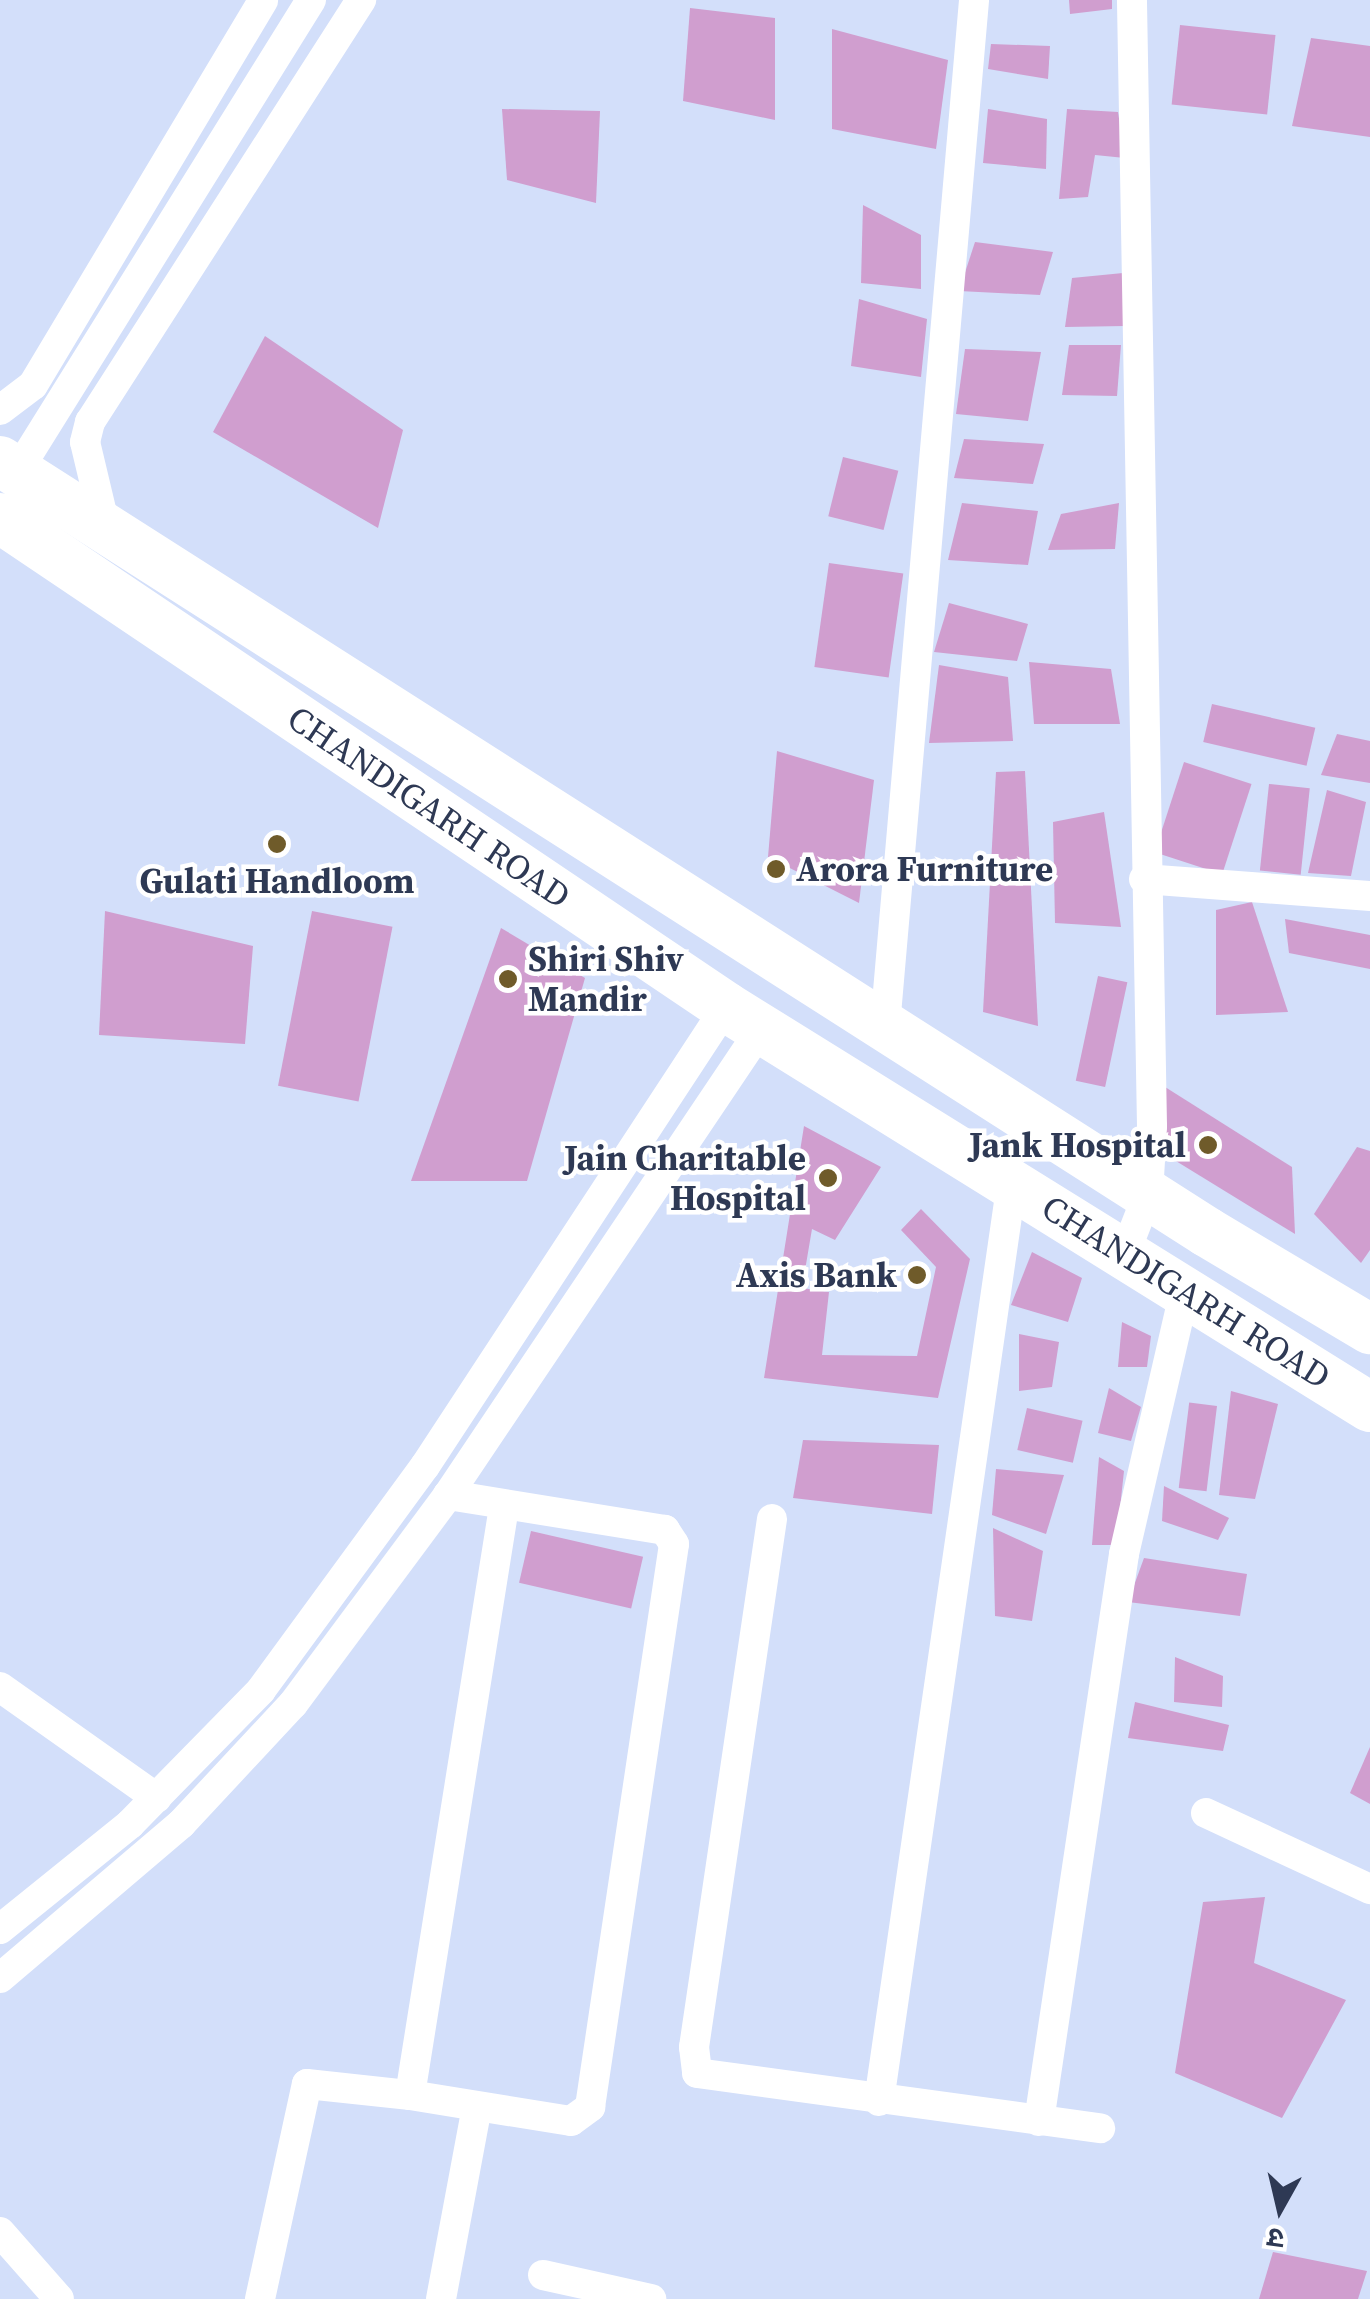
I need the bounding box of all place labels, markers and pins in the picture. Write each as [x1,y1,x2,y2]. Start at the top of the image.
marker: Gulati Handloom [266,833,288,855]
place label: Arora Furniture [796,848,1053,890]
marker: Arora Furniture [765,858,787,880]
place label: Gulati Handloom [139,860,415,902]
place label: Shiri Shiv Mandir [528,938,684,1020]
marker: Shiri Shiv Mandir [497,968,519,990]
place label: Jank Hospital [969,1124,1186,1166]
marker: Jank Hospital [1195,1132,1221,1158]
place label: Jain Charitable Hospital [564,1137,806,1219]
marker: Jain Charitable Hospital [815,1165,841,1191]
place label: Axis Bank [736,1254,897,1296]
marker: Axis Bank [906,1264,928,1286]

